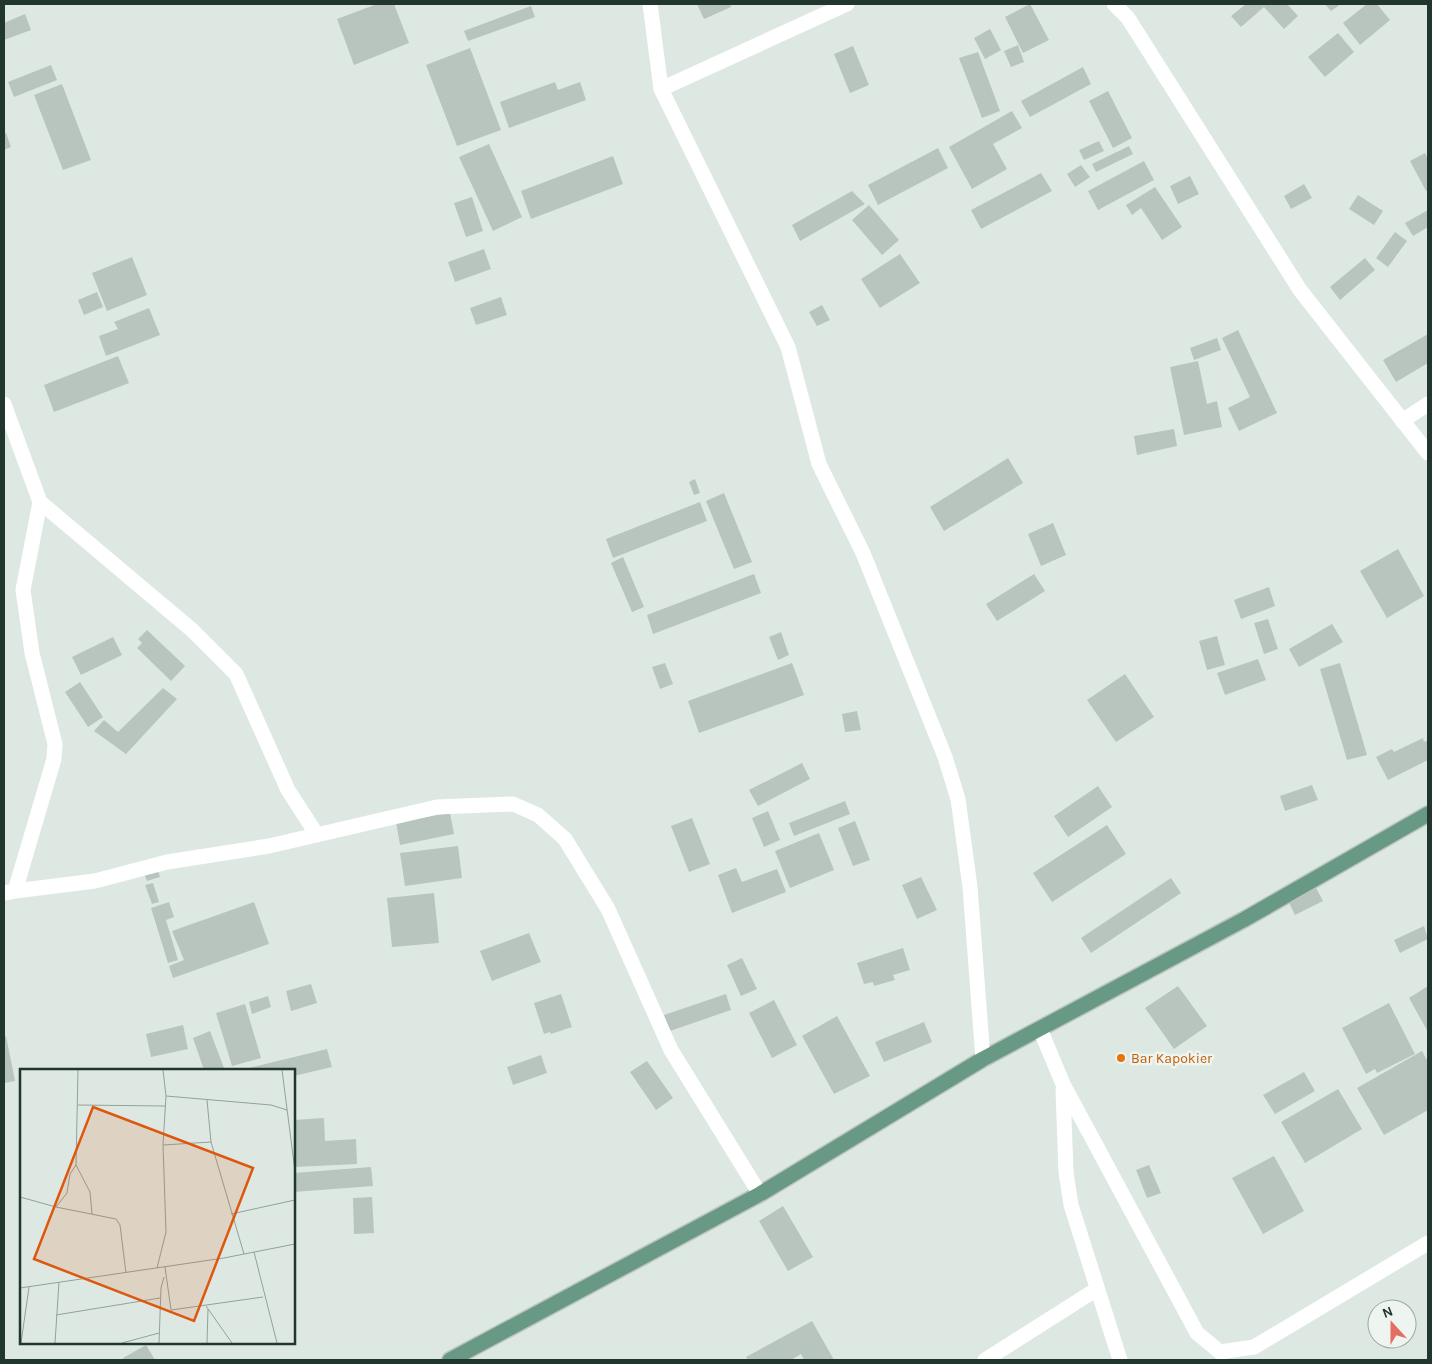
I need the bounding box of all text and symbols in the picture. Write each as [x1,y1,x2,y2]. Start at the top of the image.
place label: Bar Kapokier [1131,1050,1213,1067]
marker: Bar Kapokier [1115,1052,1127,1064]
inset map [20,1069,295,1344]
north arrow [1367,1299,1417,1349]
text: N [1380,1303,1395,1322]

